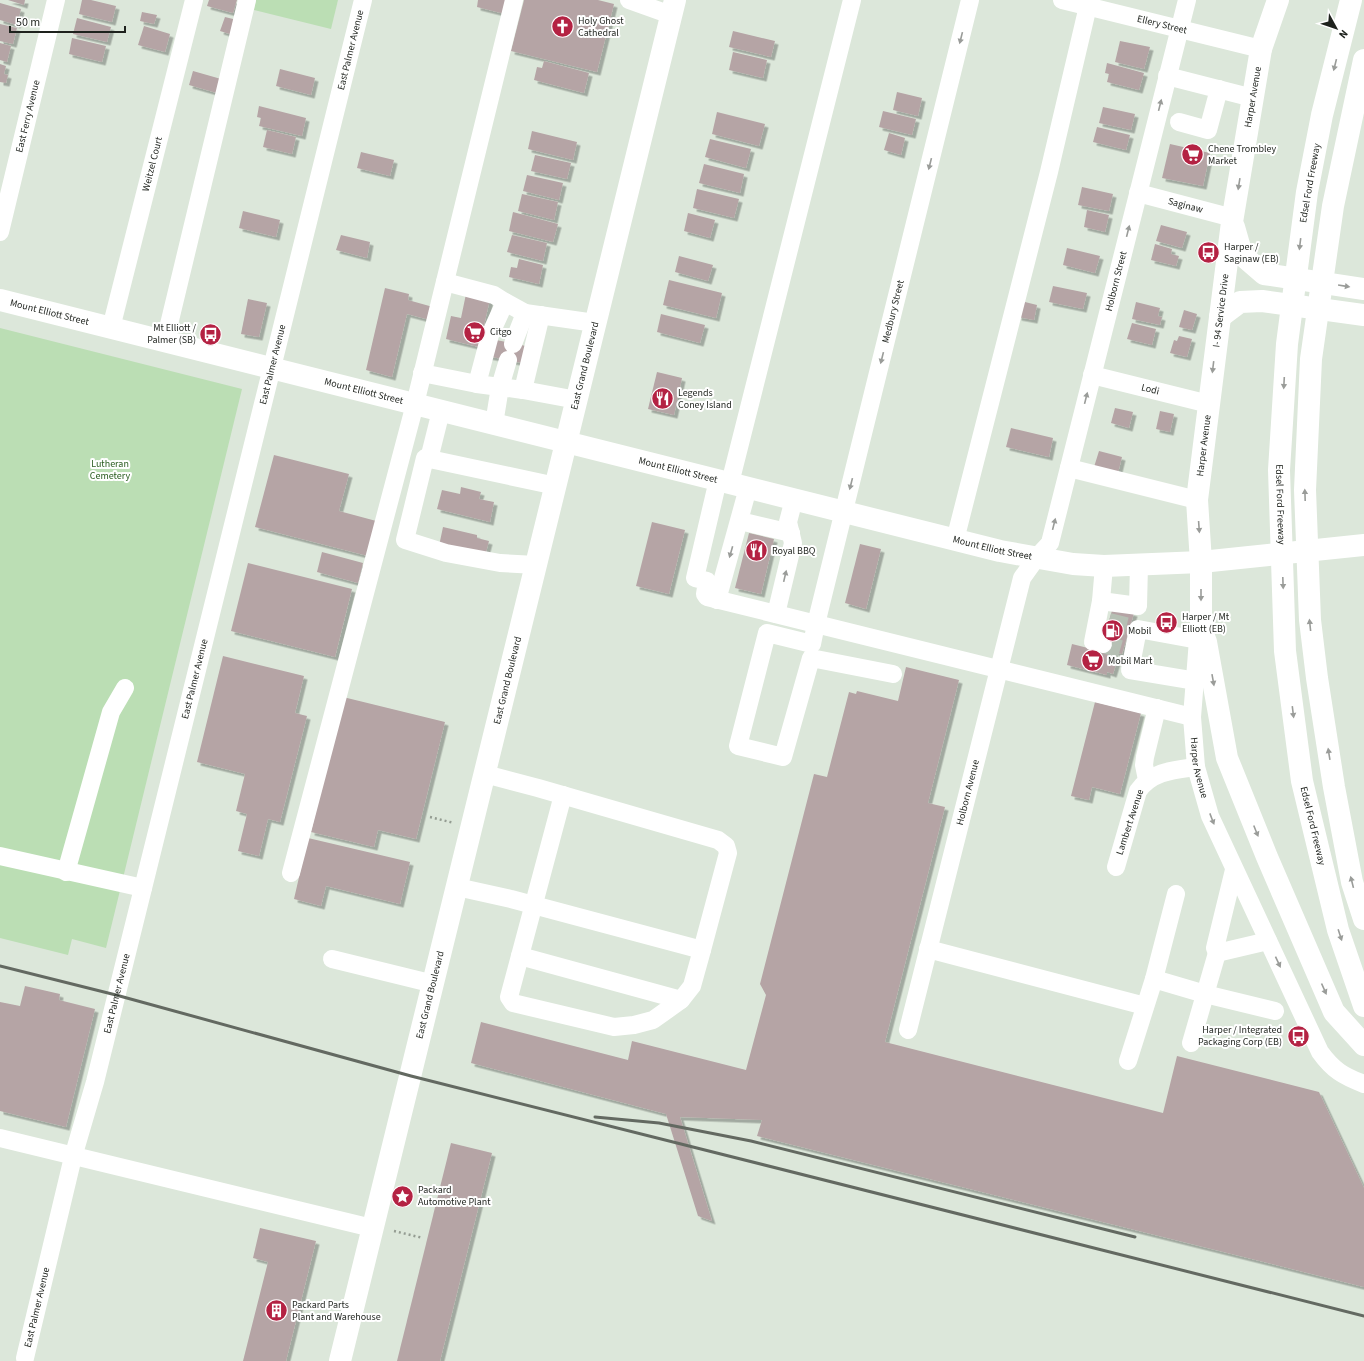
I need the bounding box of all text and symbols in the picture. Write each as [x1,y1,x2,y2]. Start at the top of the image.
scale bar [10,8,125,34]
street label: East Palmer Avenue [334,8,367,92]
north arrow [1316,8,1356,48]
street label: Ellery Street [1136,12,1189,38]
text: 50 m [16,14,40,31]
church icon: Holy Ghost Cathedral [549,14,575,40]
place label: Holy Ghost Cathedral [578,14,624,40]
text: N [1335,26,1351,42]
one-way arrow [958,32,964,44]
one-way arrow [1331,59,1337,71]
street label: Harper Avenue [1241,65,1265,129]
street label: East Ferry Avenue [12,79,43,154]
one-way arrow [1157,99,1163,111]
street label: Weitzel Court [139,135,166,193]
supermarket icon: Chene Trombley Market [1179,142,1205,168]
place label: Chene Trombley Market [1208,142,1277,168]
street label: Edsel Ford Freeway [1296,142,1324,224]
one-way arrow [927,158,933,170]
one-way arrow [1236,178,1242,190]
street label: Saginaw [1166,194,1204,217]
one-way arrow [1125,225,1131,237]
one-way arrow [1297,238,1303,250]
bus stop icon: Harper / Saginaw (EB) [1196,240,1222,266]
place label: Harper / Saginaw (EB) [1224,240,1279,266]
street label: Holborn Street [1102,249,1131,313]
street label: I- 94 Service Drive [1209,273,1232,348]
street label: Medbury Street [879,278,908,344]
one-way arrow [1338,283,1350,289]
street label: Mount Elliott Street [9,296,91,329]
supermarket icon: Citgo [461,319,487,345]
street label: East Grand Boulevard [567,320,603,411]
place label: Mt Elliott / Palmer (SB) [147,321,196,347]
bus stop icon: Mt Elliott / Palmer (SB) [198,321,224,347]
street label: East Palmer Avenue [256,323,289,406]
place label: Citgo [490,325,512,339]
one-way arrow [879,352,885,364]
one-way arrow [1210,361,1216,374]
street label: Mount Elliott Street [323,375,405,408]
one-way arrow [1281,377,1288,389]
street label: Lodi [1140,380,1161,398]
restaurant icon: Legends Coney Island [649,386,675,412]
place label: Legends Coney Island [678,386,732,412]
one-way arrow [1083,392,1089,404]
street label: Harper Avenue [1193,414,1215,477]
street label: Mount Elliott Street [637,454,719,487]
park label: Lutheran Cemetery [90,457,131,483]
street label: Edsel Ford Freeway [1272,464,1288,545]
one-way arrow [847,478,853,491]
one-way arrow [1302,488,1308,501]
one-way arrow [1052,518,1058,530]
one-way arrow [1196,521,1202,534]
street label: Mount Elliott Street [951,532,1034,564]
restaurant icon: Royal BBQ [744,538,770,564]
place label: Royal BBQ [772,544,816,558]
one-way arrow [728,547,734,559]
one-way arrow [783,570,789,582]
one-way arrow [1280,577,1286,590]
one-way arrow [1198,589,1204,602]
bus stop icon: Harper / Mt Elliott (EB) [1154,610,1180,636]
place label: Harper / Mt Elliott (EB) [1182,610,1230,636]
fuel station icon: Mobil [1099,618,1125,644]
one-way arrow [1307,619,1314,631]
place label: Mobil [1128,624,1152,638]
street label: East Grand Boulevard [490,635,525,726]
street label: East Palmer Avenue [178,637,212,721]
supermarket icon: Mobil Mart [1079,648,1105,674]
place label: Mobil Mart [1108,654,1153,668]
one-way arrow [1210,674,1216,687]
one-way arrow [1290,706,1296,718]
street label: Harper Avenue [1187,737,1212,800]
one-way arrow [1326,748,1332,760]
street label: Holborn Avenue [953,758,983,827]
street label: Edsel Ford Freeway [1297,785,1329,867]
street label: Lambert Avenue [1113,787,1147,857]
one-way arrow [1209,813,1215,825]
one-way arrow [1254,826,1260,838]
one-way arrow [1349,875,1355,888]
one-way arrow [1337,930,1343,942]
street label: East Grand Boulevard [413,950,448,1040]
street label: East Palmer Avenue [100,952,134,1035]
one-way arrow [1275,957,1281,968]
one-way arrow [1322,984,1328,996]
place label: Harper / Integrated Packaging Corp (EB) [1198,1023,1282,1049]
bus stop icon: Harper / Integrated Packaging Corp (EB) [1285,1023,1311,1049]
place icon: Packard Automotive Plant [389,1183,415,1209]
place label: Packard Automotive Plant [418,1183,491,1209]
street label: East Palmer Avenue [21,1266,53,1349]
building icon: Packard Parts Plant and Warehouse [264,1298,290,1324]
place label: Packard Parts Plant and Warehouse [292,1298,381,1324]

